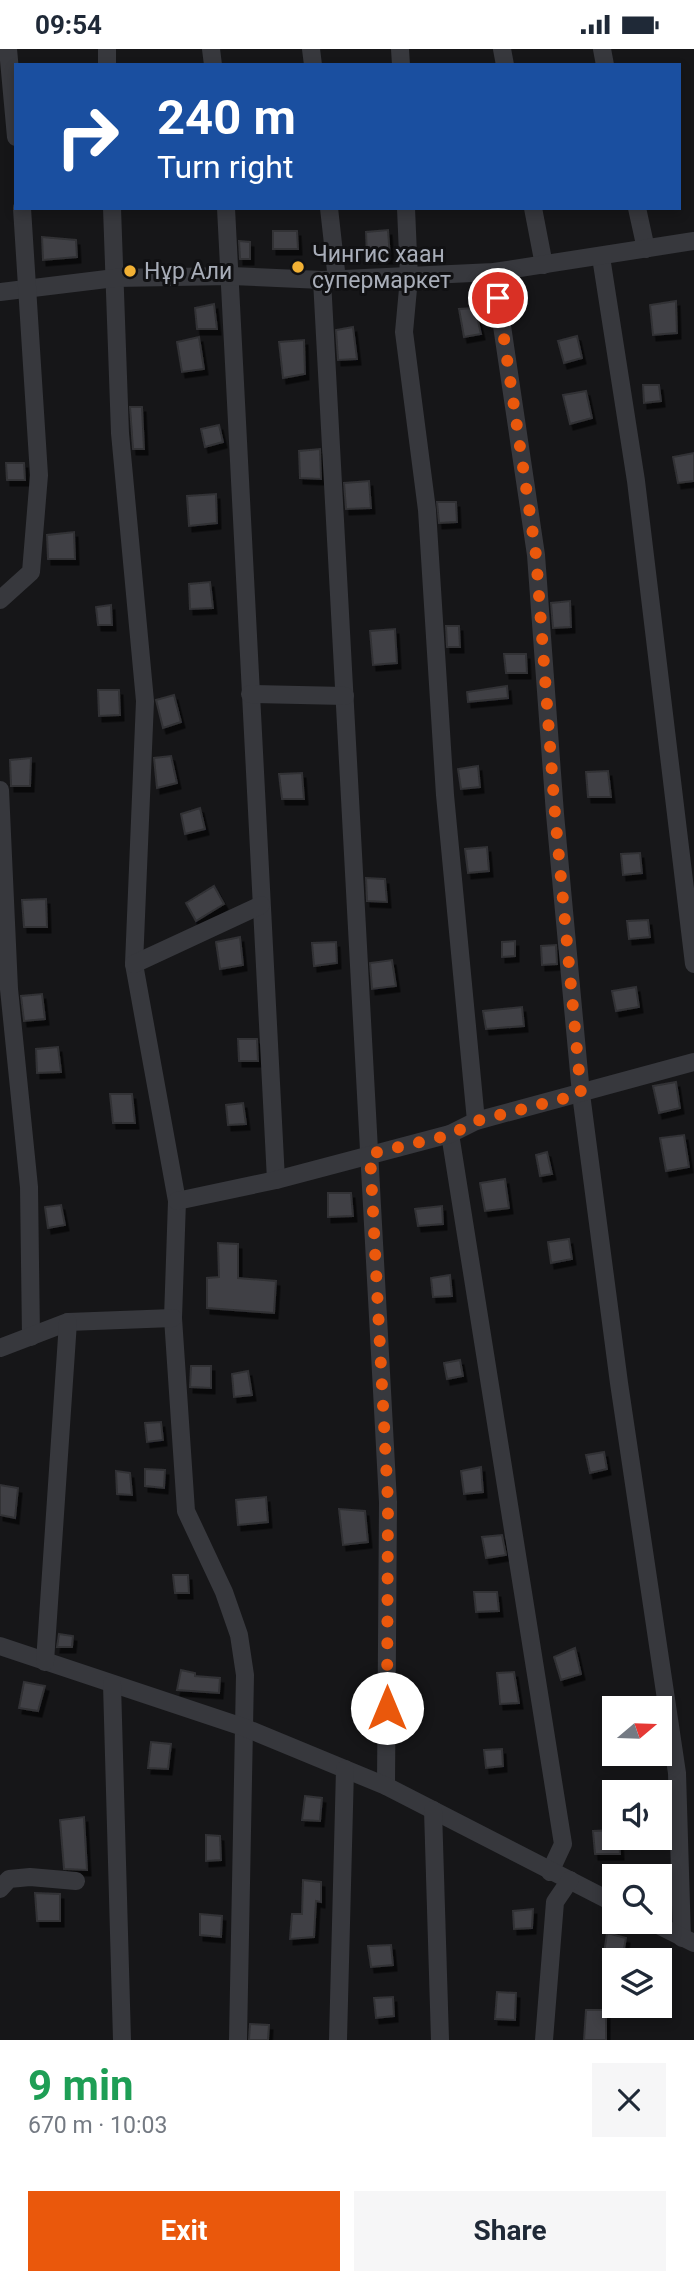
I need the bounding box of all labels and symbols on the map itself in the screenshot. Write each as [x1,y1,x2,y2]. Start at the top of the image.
place label: Чингис хаан супермаркет [312,241,451,294]
place label: Нұр Али [144,258,232,285]
marker: Чингис хаан супермаркет [290,259,306,275]
marker: Нұр Али [122,263,138,279]
pin [468,268,528,328]
position arrow [350,1671,424,1745]
north arrow [602,1696,672,1766]

